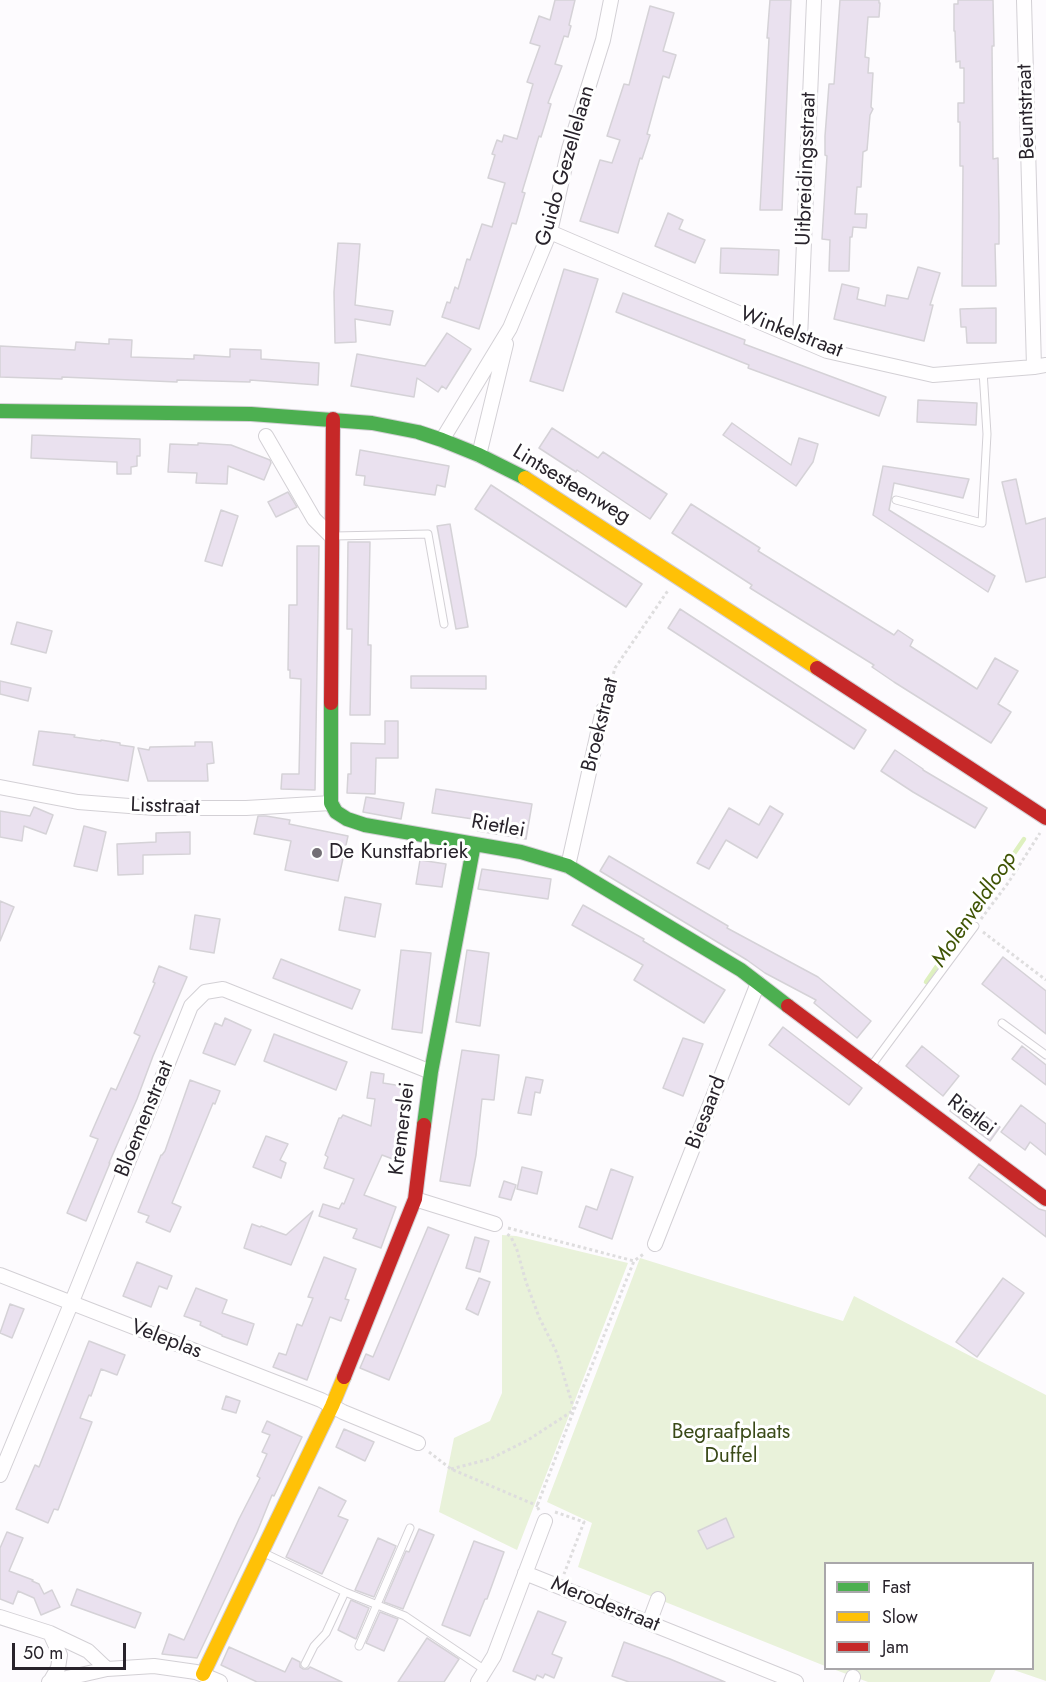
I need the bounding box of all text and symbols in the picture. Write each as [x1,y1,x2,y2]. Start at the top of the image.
street label: Beuntstraat [1013,64,1041,160]
street label: Guido Gezellelaan [531,83,601,249]
street label: Uitbreidingsstraat [792,92,822,246]
street label: Winkelstraat [736,302,846,364]
street label: Lintsesteenweg [507,440,635,530]
street label: Broekstraat [577,675,625,775]
street label: Lisstraat [130,793,200,821]
street label: Rietlei [469,810,527,844]
place label: De Kunstfabriek [329,840,468,866]
marker: De Kunstfabriek [310,846,324,860]
water label: Molenveldloop [927,847,1023,973]
street label: Bloemenstraat [110,1057,180,1181]
street label: Biesaard [682,1073,732,1153]
street label: Kremerslei [385,1081,421,1177]
street label: Rietlei [942,1090,1000,1142]
street label: Veleplas [127,1315,205,1365]
park label: Begraafplaats Duffel [672,1420,790,1470]
legend [824,1562,1034,1670]
street label: Merodestraat [547,1572,663,1638]
text: Fast [882,1574,911,1600]
text: Slow [882,1604,918,1630]
scale bar [15,1631,129,1669]
text: Jam [882,1634,909,1660]
text: 50 m [23,1640,63,1666]

